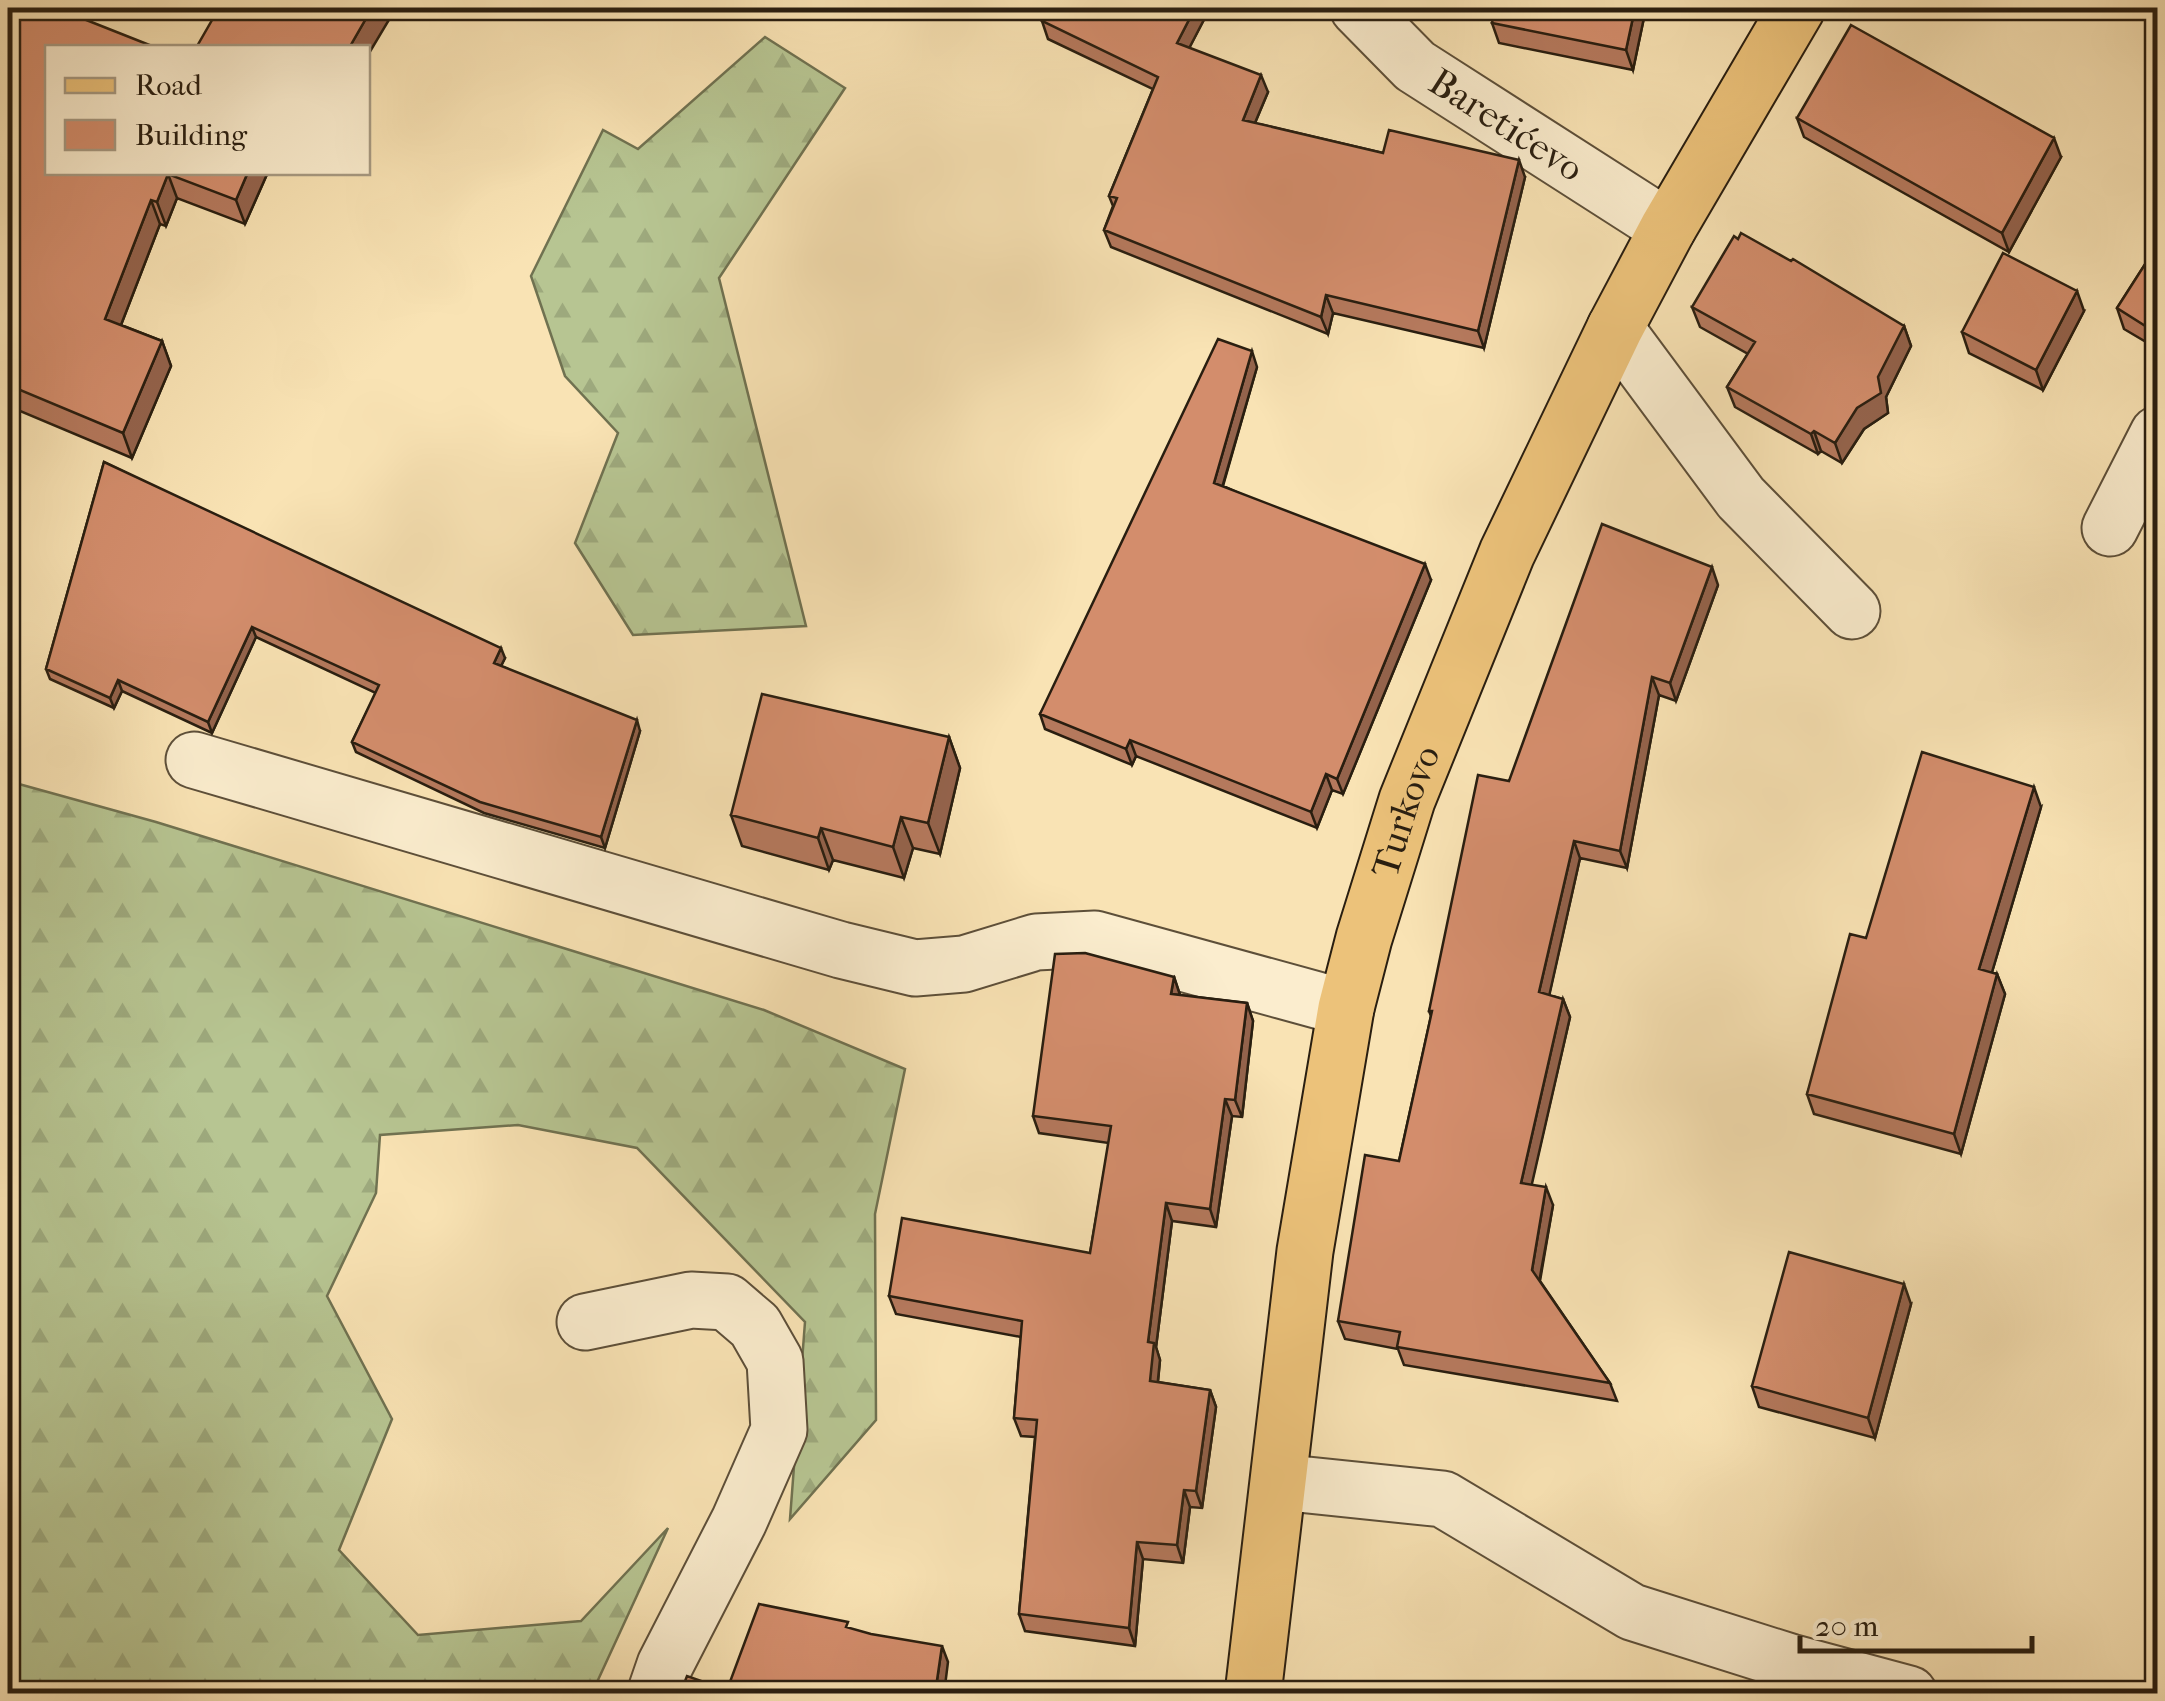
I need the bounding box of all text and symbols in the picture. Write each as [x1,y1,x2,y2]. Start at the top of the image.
legend [45,45,370,175]
street label: Baretićevo [1421,59,1592,191]
text: Road [135,68,202,103]
text: Building [135,118,248,153]
street label: Turkovo [1362,738,1449,883]
scale bar [1800,1591,2032,1653]
text: 20 m [1815,1609,1878,1644]

